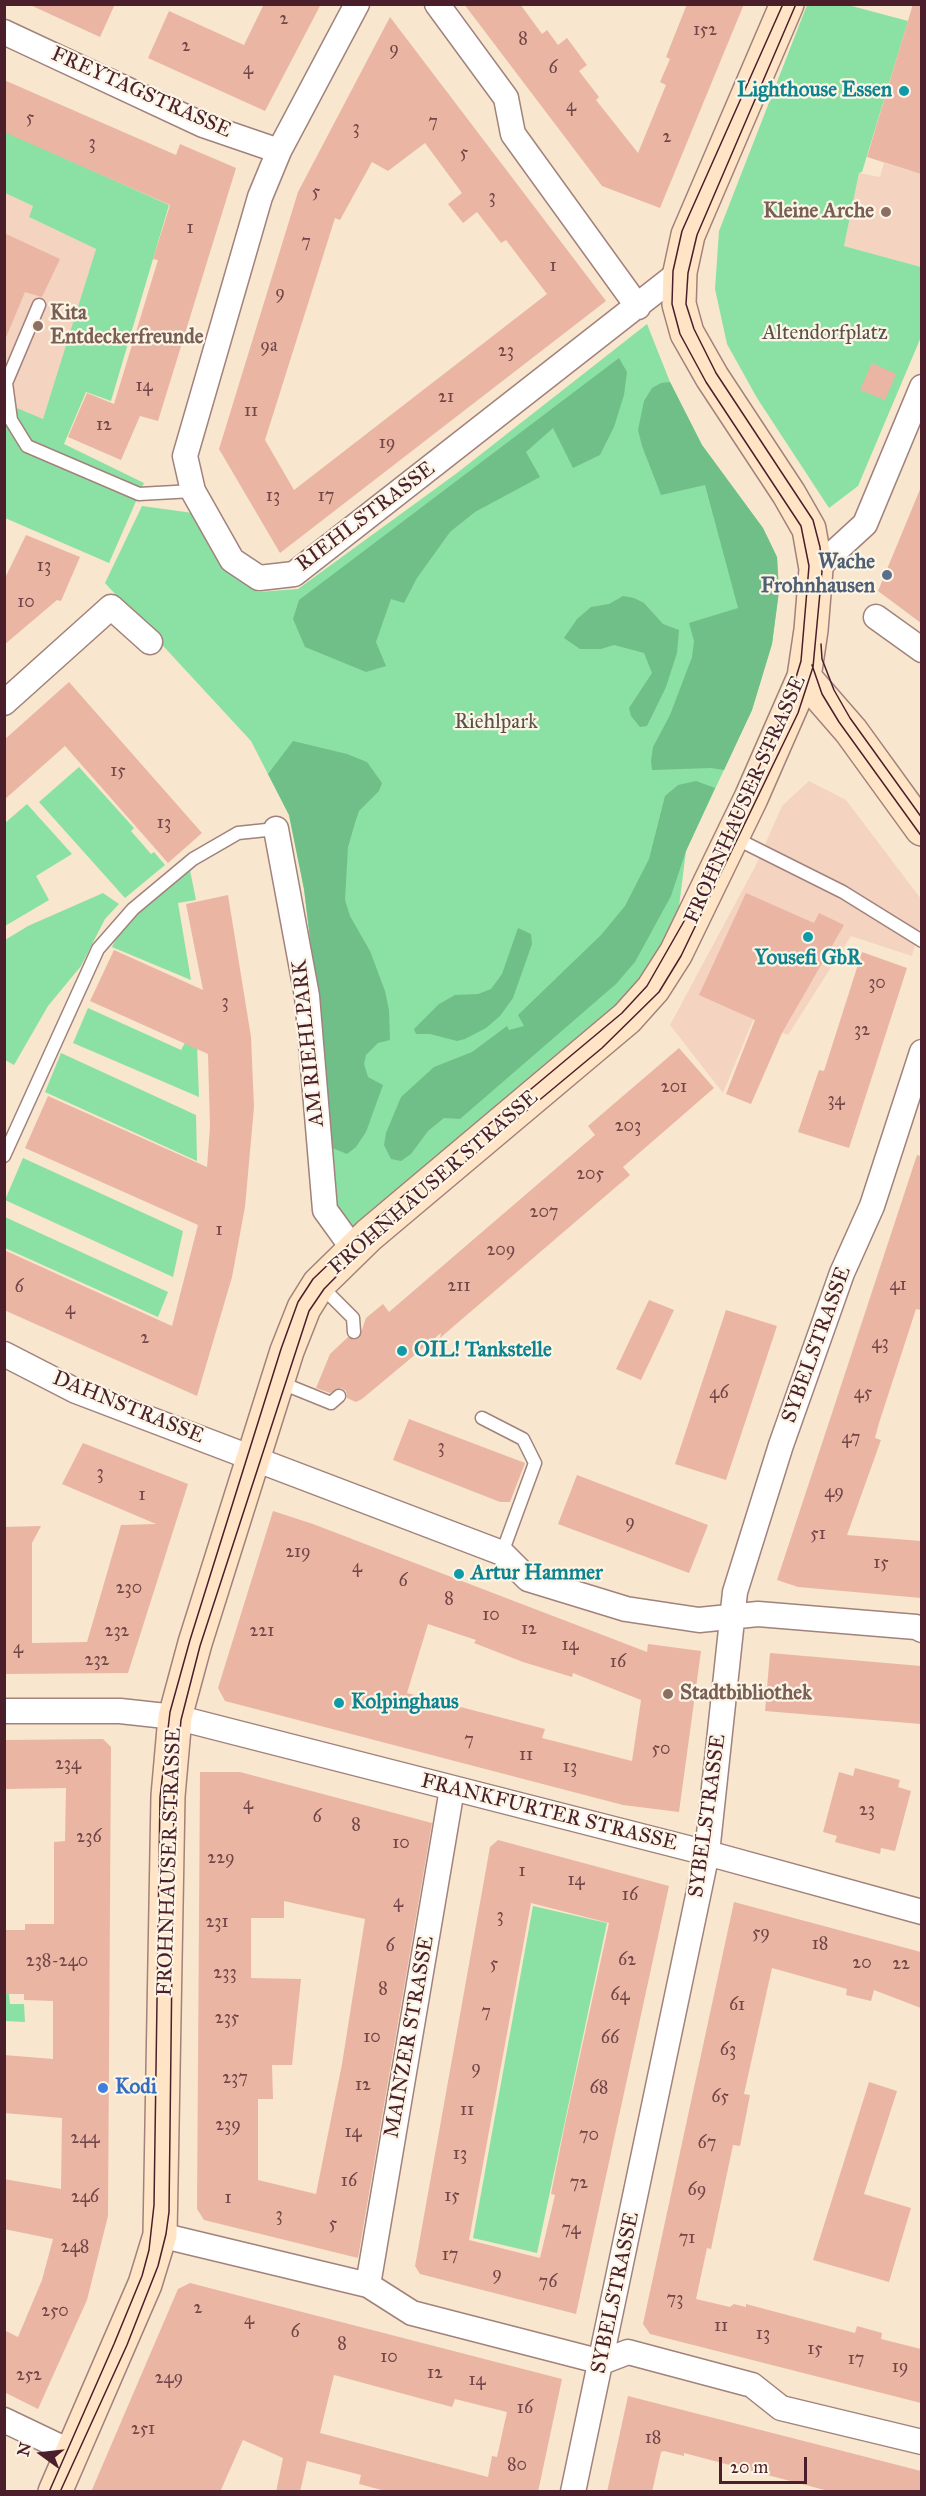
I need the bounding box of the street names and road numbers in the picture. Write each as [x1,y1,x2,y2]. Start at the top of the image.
street label: FREYTAGSTRASSE [47,42,235,144]
street label: RIEHLSTRASSE [292,457,440,577]
street label: FROHNHAUSER STRASSE [680,672,812,928]
street label: AM RIEHLPARK [288,958,330,1128]
street label: FROHNHAUSER STRASSE [324,1085,544,1281]
street label: SYBELSTRASSE [777,1263,857,1427]
street label: DAHNSTRASSE [49,1366,207,1450]
street label: FROHNHAUSER STRASSE [153,1727,187,1997]
street label: SYBELSTRASSE [684,1733,732,1899]
street label: FRANKFURTER STRASSE [418,1769,680,1857]
street label: MAINZER STRASSE [380,1934,440,2140]
street label: SYBELSTRASSE [587,2210,645,2376]

